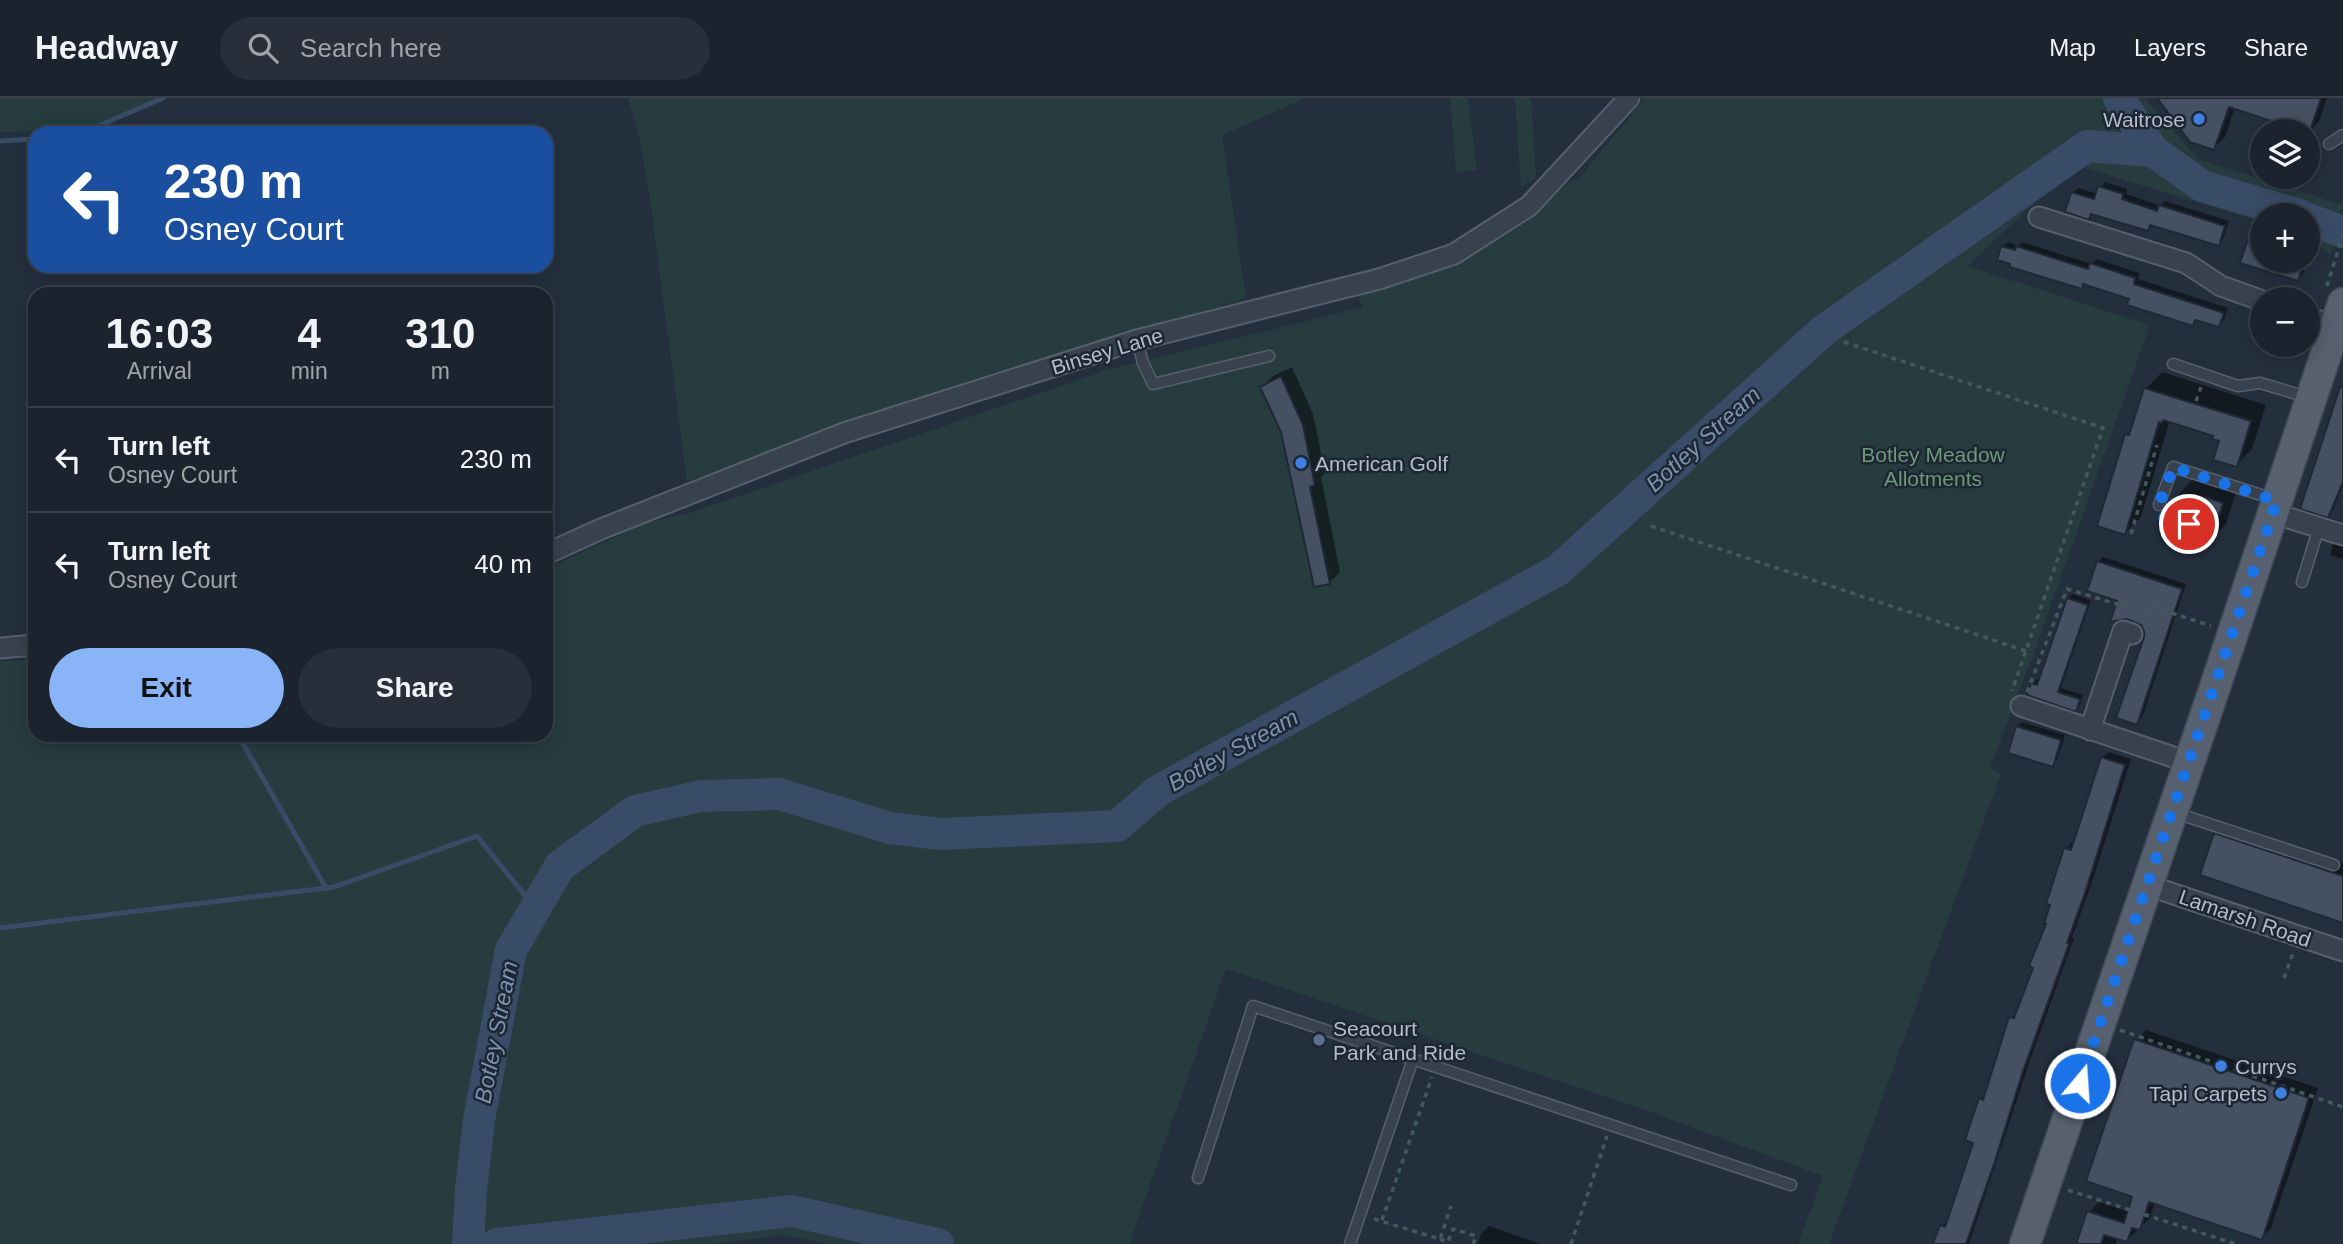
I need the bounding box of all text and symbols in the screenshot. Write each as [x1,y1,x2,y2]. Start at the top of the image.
search box [220,17,710,80]
text: Headway [35,29,178,66]
icon: search [244,29,282,67]
text: Search here [300,33,442,63]
text: Map [2049,34,2096,61]
text: Layers [2134,34,2206,61]
text: Share [2244,34,2308,61]
place label: Waitrose [2103,108,2185,131]
marker: Waitrose [2191,111,2207,127]
map controls [2250,119,2320,357]
button: layers [2250,119,2320,189]
icon: left [49,154,140,245]
text: 230 m [164,154,303,208]
button: + [2250,203,2320,273]
text: Osney Court [164,211,344,247]
button: − [2250,287,2320,357]
text: 16:03 [106,310,213,357]
text: 4 [297,310,321,357]
text: 310 [405,310,475,357]
street label: Binsey Lane [1048,323,1166,379]
text: Arrival [127,358,192,384]
text: min [291,358,328,384]
text: m [431,358,450,384]
water label: Botley Stream [1641,381,1765,497]
text: Turn left [108,431,210,461]
icon: left [49,441,87,479]
park label: Botley Meadow Allotments [1861,443,2006,490]
text: 230 m [460,444,532,474]
place label: American Golf [1315,452,1448,475]
marker: American Golf [1293,455,1309,471]
text: Osney Court [108,462,237,488]
pin [2159,494,2219,554]
icon: arrive [2170,505,2208,543]
text: Turn left [108,536,210,566]
icon: left [49,546,87,584]
text: 40 m [474,549,532,579]
text: Osney Court [108,567,237,593]
button: Exit [49,648,284,728]
button: Share [298,648,532,728]
water label: Botley Stream [1164,704,1302,796]
street label: Lamarsh Road [2176,885,2314,951]
water label: Botley Stream [469,959,523,1105]
place label: Seacourt Park and Ride [1333,1017,1466,1064]
marker: Seacourt Park and Ride [1311,1032,1327,1048]
position arrow [2043,1046,2117,1120]
place label: Currys [2235,1055,2297,1078]
marker: Currys [2213,1058,2229,1074]
place label: Tapi Carpets [2149,1082,2267,1105]
marker: Tapi Carpets [2273,1085,2289,1101]

